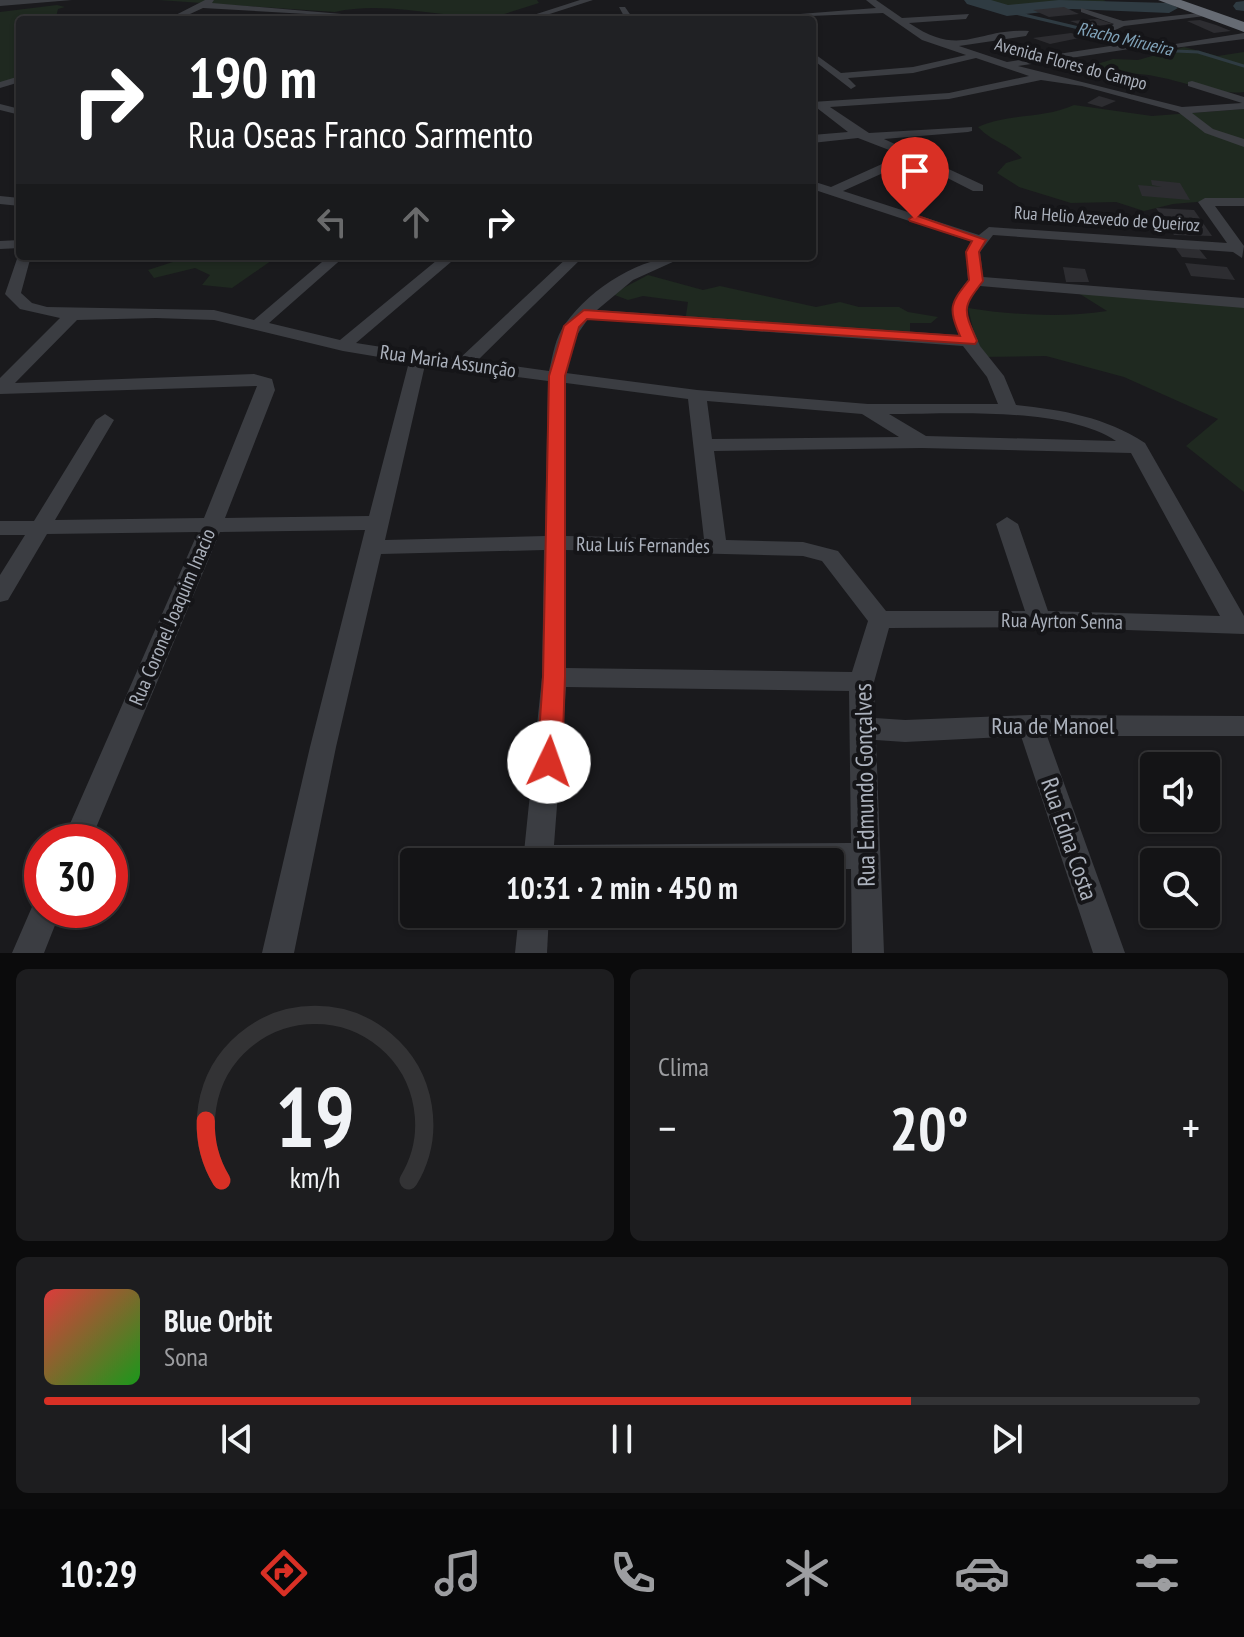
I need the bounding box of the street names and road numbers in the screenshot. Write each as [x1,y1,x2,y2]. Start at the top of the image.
street label: Avenida Flores do Campo [993,32,1150,95]
street label: Rua Helio Azevedo de Queiroz [1013,201,1201,236]
street label: Rua Maria Assunção [378,339,518,383]
street label: Rua Coronel Joaquim Inacio [123,525,221,709]
street label: Rua Luís Fernandes [576,531,710,559]
street label: Rua Ayrton Senna [1001,607,1123,635]
street label: Rua Edmundo Gonçalves [847,683,882,887]
street label: Rua de Manoel [991,710,1115,741]
street label: Rua Edna Costa [1034,773,1105,904]

